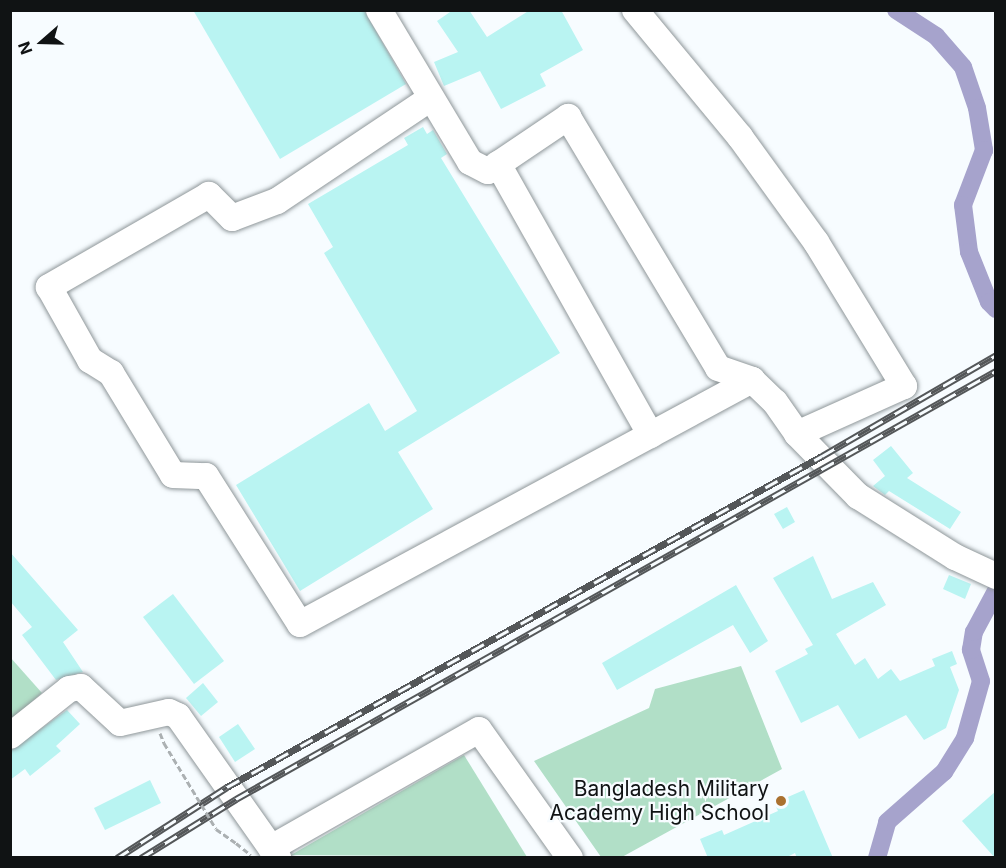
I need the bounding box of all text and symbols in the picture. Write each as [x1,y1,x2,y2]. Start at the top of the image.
north arrow [12,12,72,72]
text: N [14,39,37,57]
place label: Bangladesh Military Academy High School [550,776,769,826]
marker: Bangladesh Military Academy High School [774,794,788,808]

